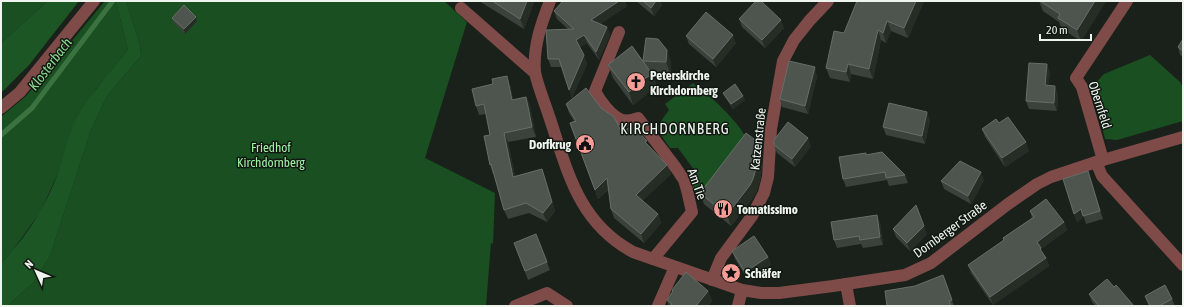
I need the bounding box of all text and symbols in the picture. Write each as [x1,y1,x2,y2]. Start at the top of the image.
scale bar [1040,16,1091,42]
text: 20 m [1046,23,1068,37]
water label: Klosterbach [25,35,75,93]
place label: Peterskirche Kirchdornberg [650,68,718,98]
church icon: Peterskirche Kirchdornberg [625,71,647,93]
street label: Obernfeld [1085,79,1115,131]
street label: Katzenstraße [747,107,769,171]
district label: KIRCHDORNBERG [620,120,730,137]
public building icon: Dorfkrug [574,133,596,155]
place label: Dorfkrug [529,137,571,152]
park label: Friedhof Kirchdornberg [237,140,305,170]
street label: Am Tie [685,166,710,202]
street label: Dornberger Straße [911,197,990,261]
restaurant icon: Tomatissimo [712,198,734,220]
place label: Tomatissimo [737,202,798,217]
north arrow [16,251,56,291]
text: N [22,258,35,271]
place icon: Schäfer [720,262,742,284]
place label: Schäfer [745,266,782,281]

